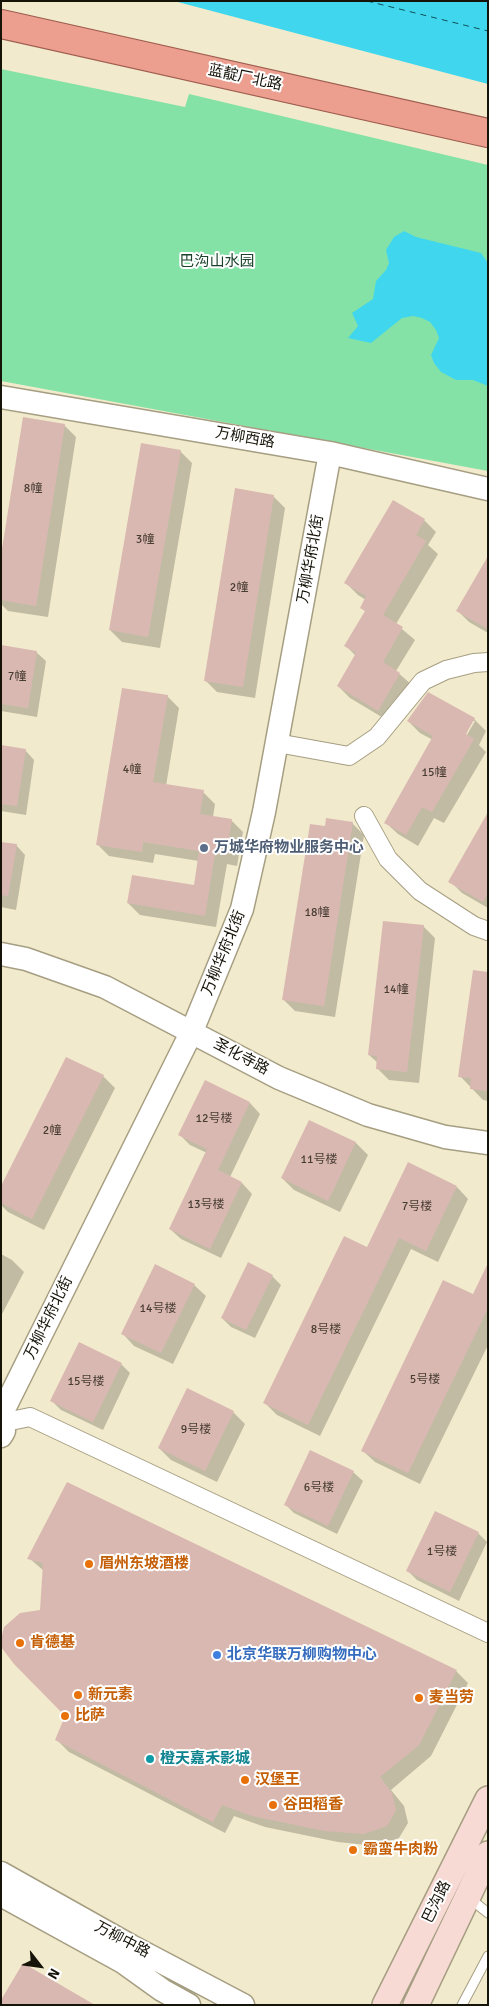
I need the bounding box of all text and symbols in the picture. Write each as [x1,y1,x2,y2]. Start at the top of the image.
street label: 蓝靛厂北路 [206,61,284,95]
park label: 巴沟山水园 [180,253,254,271]
street label: 万柳西路 [214,424,276,452]
house number: 8幢 [24,482,42,496]
street label: 万柳华府北街 [294,513,328,605]
house number: 3幢 [136,533,154,547]
house number: 2幢 [230,581,248,595]
house number: 7幢 [8,670,26,684]
house number: 4幢 [123,763,141,777]
house number: 15幢 [422,766,446,780]
place label: 万城华府物业服务中心 [214,839,364,857]
marker: 万城华府物业服务中心 [198,842,210,854]
house number: 18幢 [305,906,329,920]
street label: 万柳华府北街 [199,908,249,998]
house number: 14幢 [384,983,408,997]
street label: 圣化寺路 [210,1035,272,1079]
house number: 12号楼 [196,1112,232,1126]
house number: 2幢 [43,1124,61,1138]
house number: 11号楼 [301,1153,337,1167]
house number: 13号楼 [188,1198,224,1212]
house number: 7号楼 [402,1200,432,1214]
street label: 万柳华府北街 [21,1274,77,1362]
house number: 14号楼 [140,1302,176,1316]
house number: 8号楼 [311,1323,341,1337]
house number: 5号楼 [410,1373,440,1387]
house number: 15号楼 [68,1375,104,1389]
house number: 9号楼 [181,1423,211,1437]
house number: 6号楼 [304,1481,334,1495]
house number: 1号楼 [427,1545,457,1559]
place label: 眉州东坡酒楼 [99,1555,189,1573]
marker: 眉州东坡酒楼 [83,1558,95,1570]
place label: 肯德基 [30,1634,75,1652]
marker: 肯德基 [14,1637,26,1649]
place label: 北京华联万柳购物中心 [227,1646,377,1664]
marker: 北京华联万柳购物中心 [211,1649,223,1661]
place label: 新元素 [88,1686,133,1704]
marker: 新元素 [72,1689,84,1701]
place label: 麦当劳 [429,1689,474,1707]
marker: 麦当劳 [413,1692,425,1704]
place label: 比萨 [75,1707,105,1725]
marker: 比萨 [59,1710,71,1722]
place label: 橙天嘉禾影城 [160,1750,250,1768]
marker: 橙天嘉禾影城 [144,1753,156,1765]
place label: 汉堡王 [255,1771,300,1789]
marker: 汉堡王 [239,1774,251,1786]
place label: 谷田稻香 [283,1796,343,1814]
marker: 谷田稻香 [267,1799,279,1811]
place label: 霸蛮牛肉粉 [363,1841,438,1859]
marker: 霸蛮牛肉粉 [347,1844,359,1856]
street label: 巴沟路 [419,1878,455,1926]
street label: 万柳中路 [91,1918,153,1962]
north arrow [15,1941,65,1991]
text: N [44,1965,63,1982]

